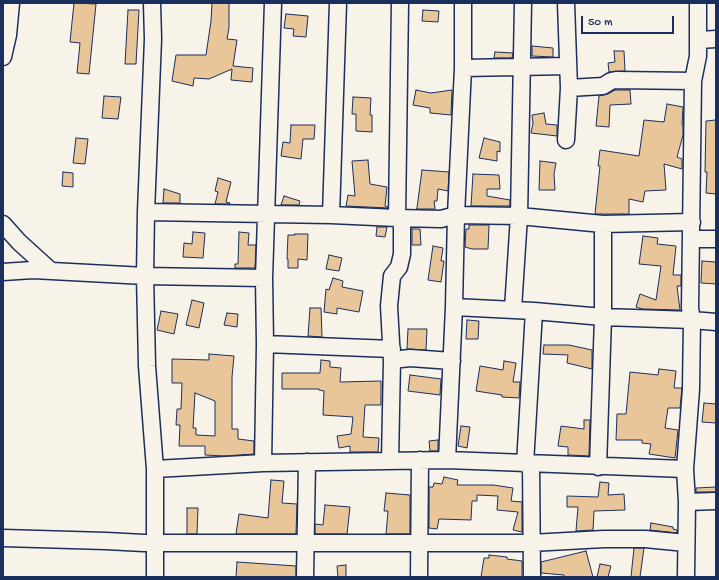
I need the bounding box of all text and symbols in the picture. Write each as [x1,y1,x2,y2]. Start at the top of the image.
scale bar [583,8,676,34]
text: 50 m [588,16,613,30]

